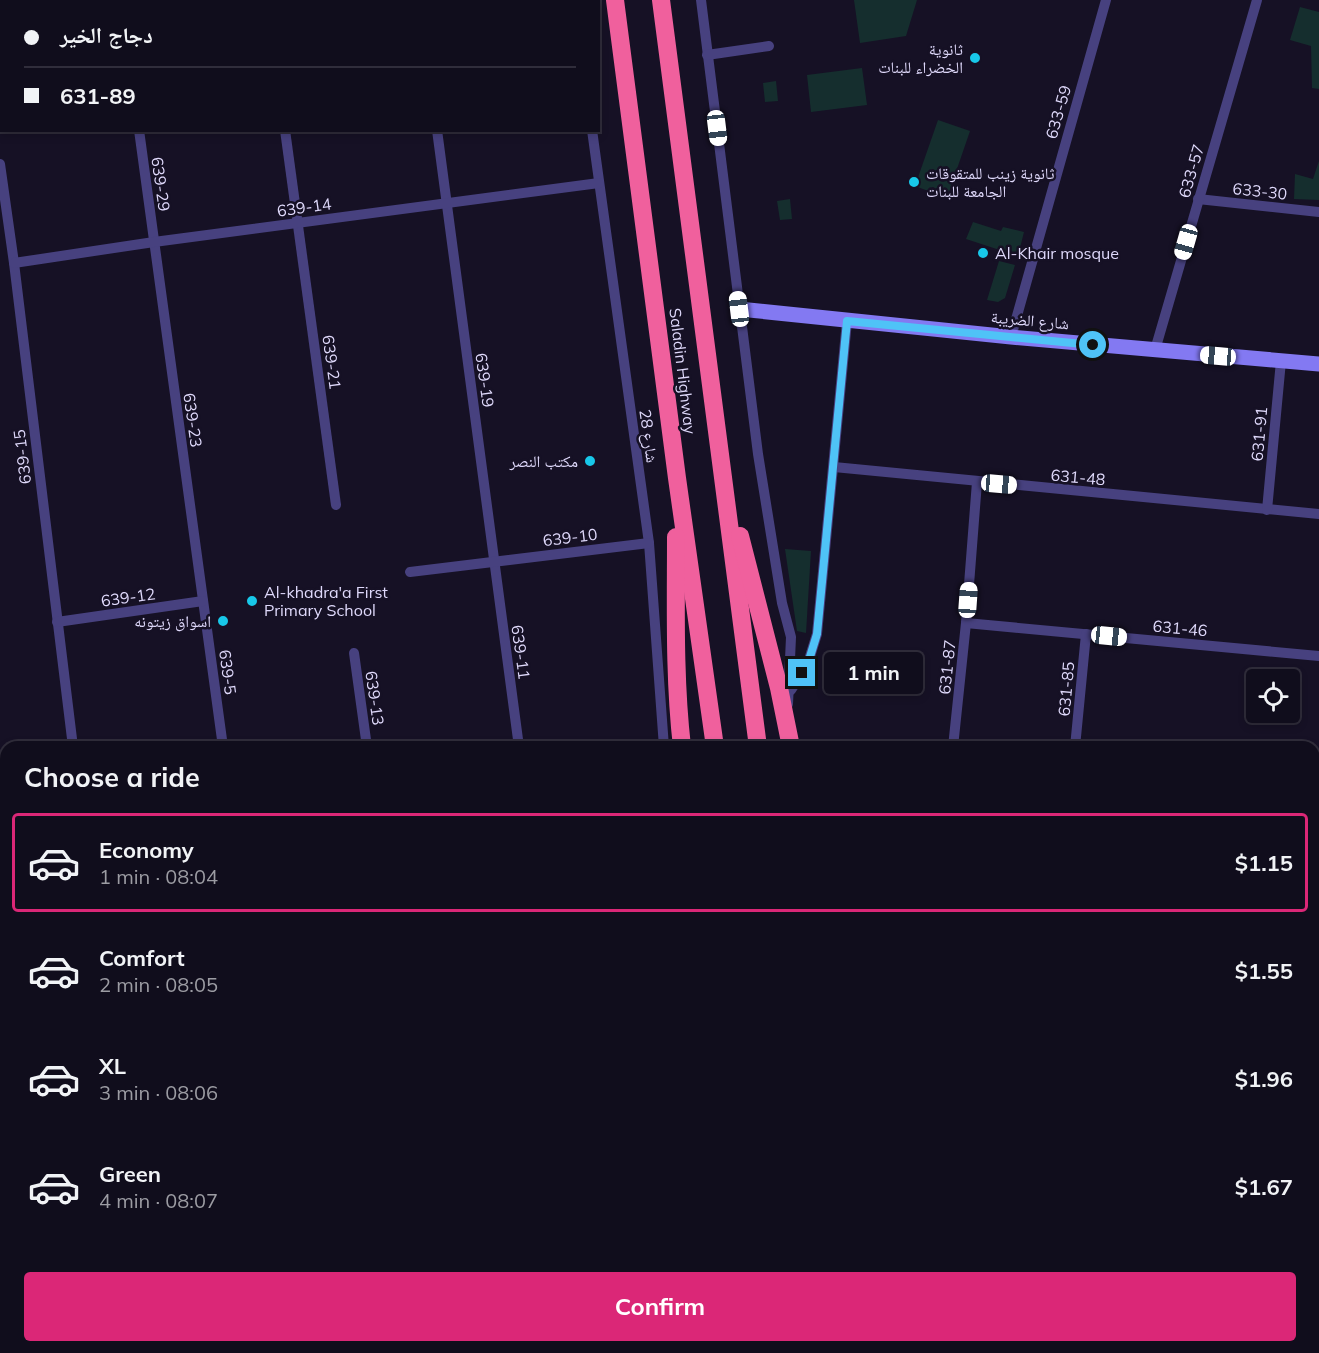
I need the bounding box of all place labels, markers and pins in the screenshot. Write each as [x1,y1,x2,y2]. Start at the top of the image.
place label: ثانوية الخضراء للبنات [878,39,964,77]
marker: ثانوية الخضراء للبنات [968,51,982,65]
place label: ثانوية زينب للمتقوقات الجامعة للبنات [926,163,1055,201]
marker: ثانوية زينب للمتقوقات الجامعة للبنات [907,175,921,189]
place label: Al-Khair mosque [995,243,1119,263]
marker: Al-Khair mosque [976,246,990,260]
place label: مكتب النصر [509,451,578,471]
marker: مكتب النصر [583,454,597,468]
place label: Al-khadra'a First Primary School [264,582,388,620]
marker: Al-khadra'a First Primary School [245,594,259,608]
place label: اسواق زيتونه [134,611,211,632]
marker: اسواق زيتونه [216,614,230,628]

